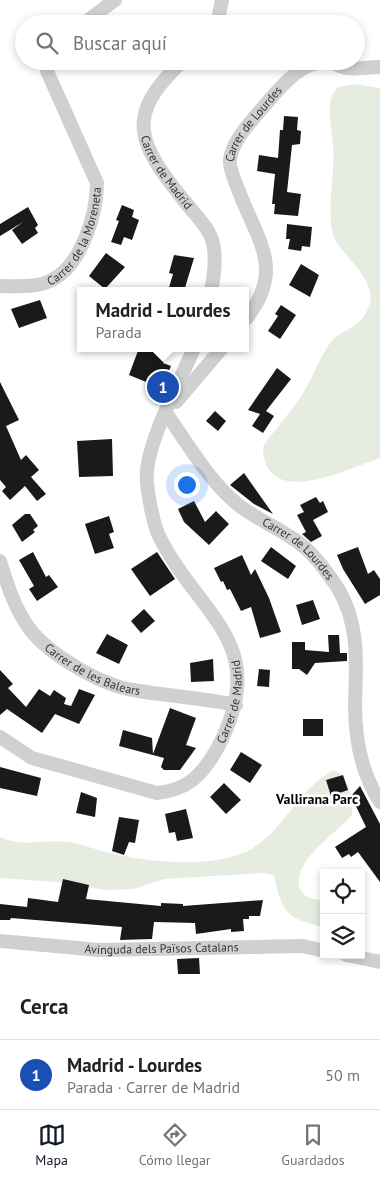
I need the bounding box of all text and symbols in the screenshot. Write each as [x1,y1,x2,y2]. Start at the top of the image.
search box [15,15,365,70]
icon: search [33,29,61,57]
text: Buscar aquí [73,31,167,55]
street label: Carrer de Lourdes [222,83,285,163]
street label: Carrer de Madrid [138,134,196,212]
street label: Carrer de la Moreneta [44,186,104,288]
popup [77,287,249,352]
text: Madrid - Lourdes [95,298,231,322]
text: Parada [95,322,142,342]
pin: 1 [147,368,179,406]
your location [174,472,200,498]
street label: Carrer de Lourdes [260,514,338,583]
street label: Carrer de les Balears [42,640,142,698]
street label: Carrer de Madrid [213,659,245,746]
district label: Vallirana Parc [275,790,358,808]
map controls [320,869,365,959]
button: locate [320,869,365,914]
button: layers [320,914,365,959]
street label: Avinguda dels Països Catalans [84,939,239,957]
text: Cerca [20,993,69,1020]
text: Madrid - Lourdes [67,1053,202,1077]
text: 1 [31,1065,41,1085]
text: 50 m [325,1065,360,1085]
text: Parada · Carrer de Madrid [67,1077,240,1097]
tab: Mapa [35,1121,68,1169]
tab: Cómo llegar [139,1121,211,1169]
tab: Guardados [281,1121,345,1169]

